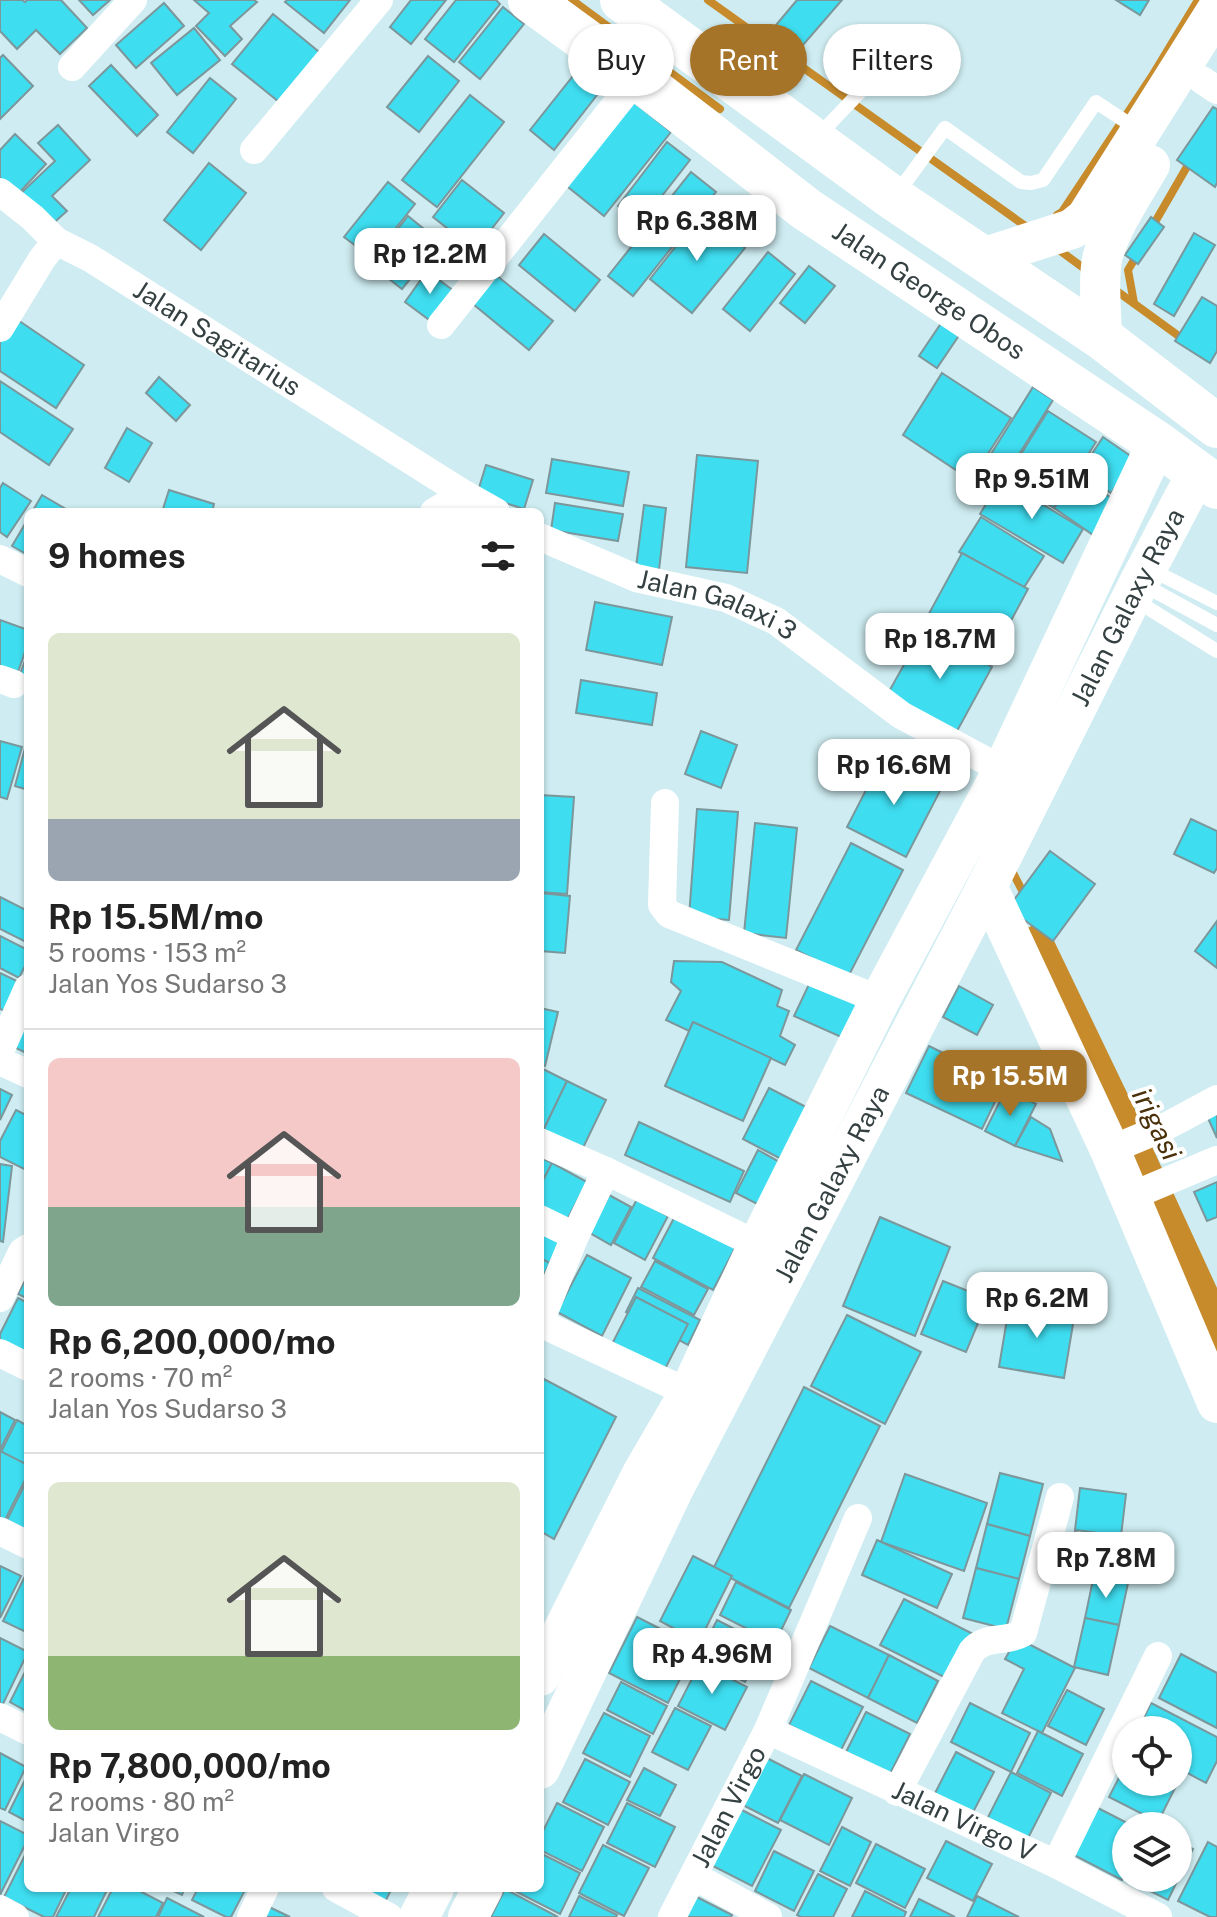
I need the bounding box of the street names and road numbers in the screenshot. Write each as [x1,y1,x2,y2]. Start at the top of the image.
street label: Jalan George Obos [827,215,1031,366]
street label: Jalan Sagitarius [128,274,307,402]
street label: Jalan Galaxy Raya [1064,503,1190,711]
street label: Jalan Galaxi 3 [635,563,803,646]
street label: Jalan Galaxy Raya [768,1080,896,1287]
street label: Jalan Virgo [684,1741,772,1872]
street label: Jalan Virgo V [887,1774,1041,1867]

